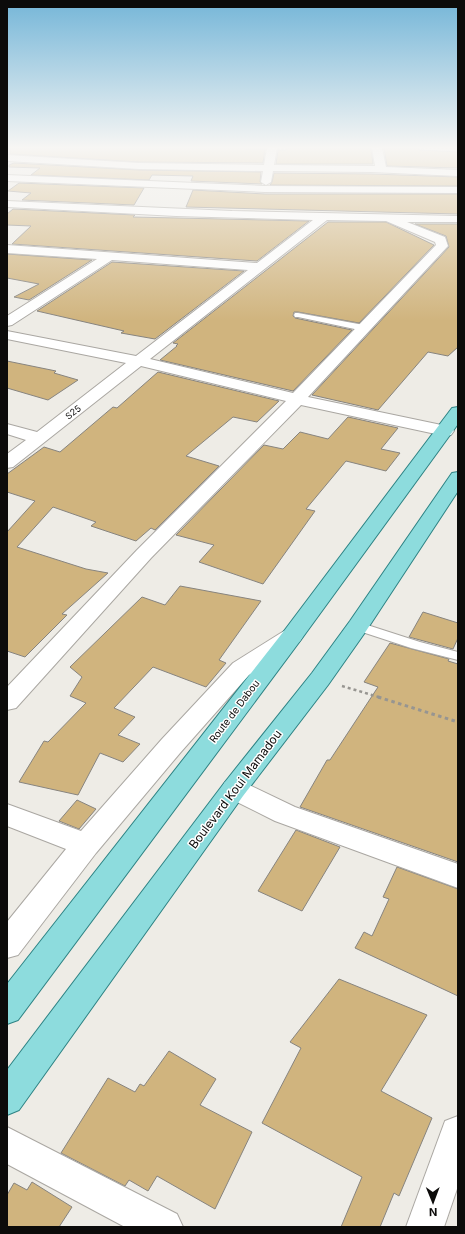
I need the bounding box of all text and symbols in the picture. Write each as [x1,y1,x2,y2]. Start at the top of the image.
street label: S25 [63,403,83,421]
street label: Route de Dabou [206,677,262,745]
street label: Boulevard Koui Mamadou [185,727,285,851]
north arrow [413,1182,453,1222]
text: N [429,1205,437,1219]

